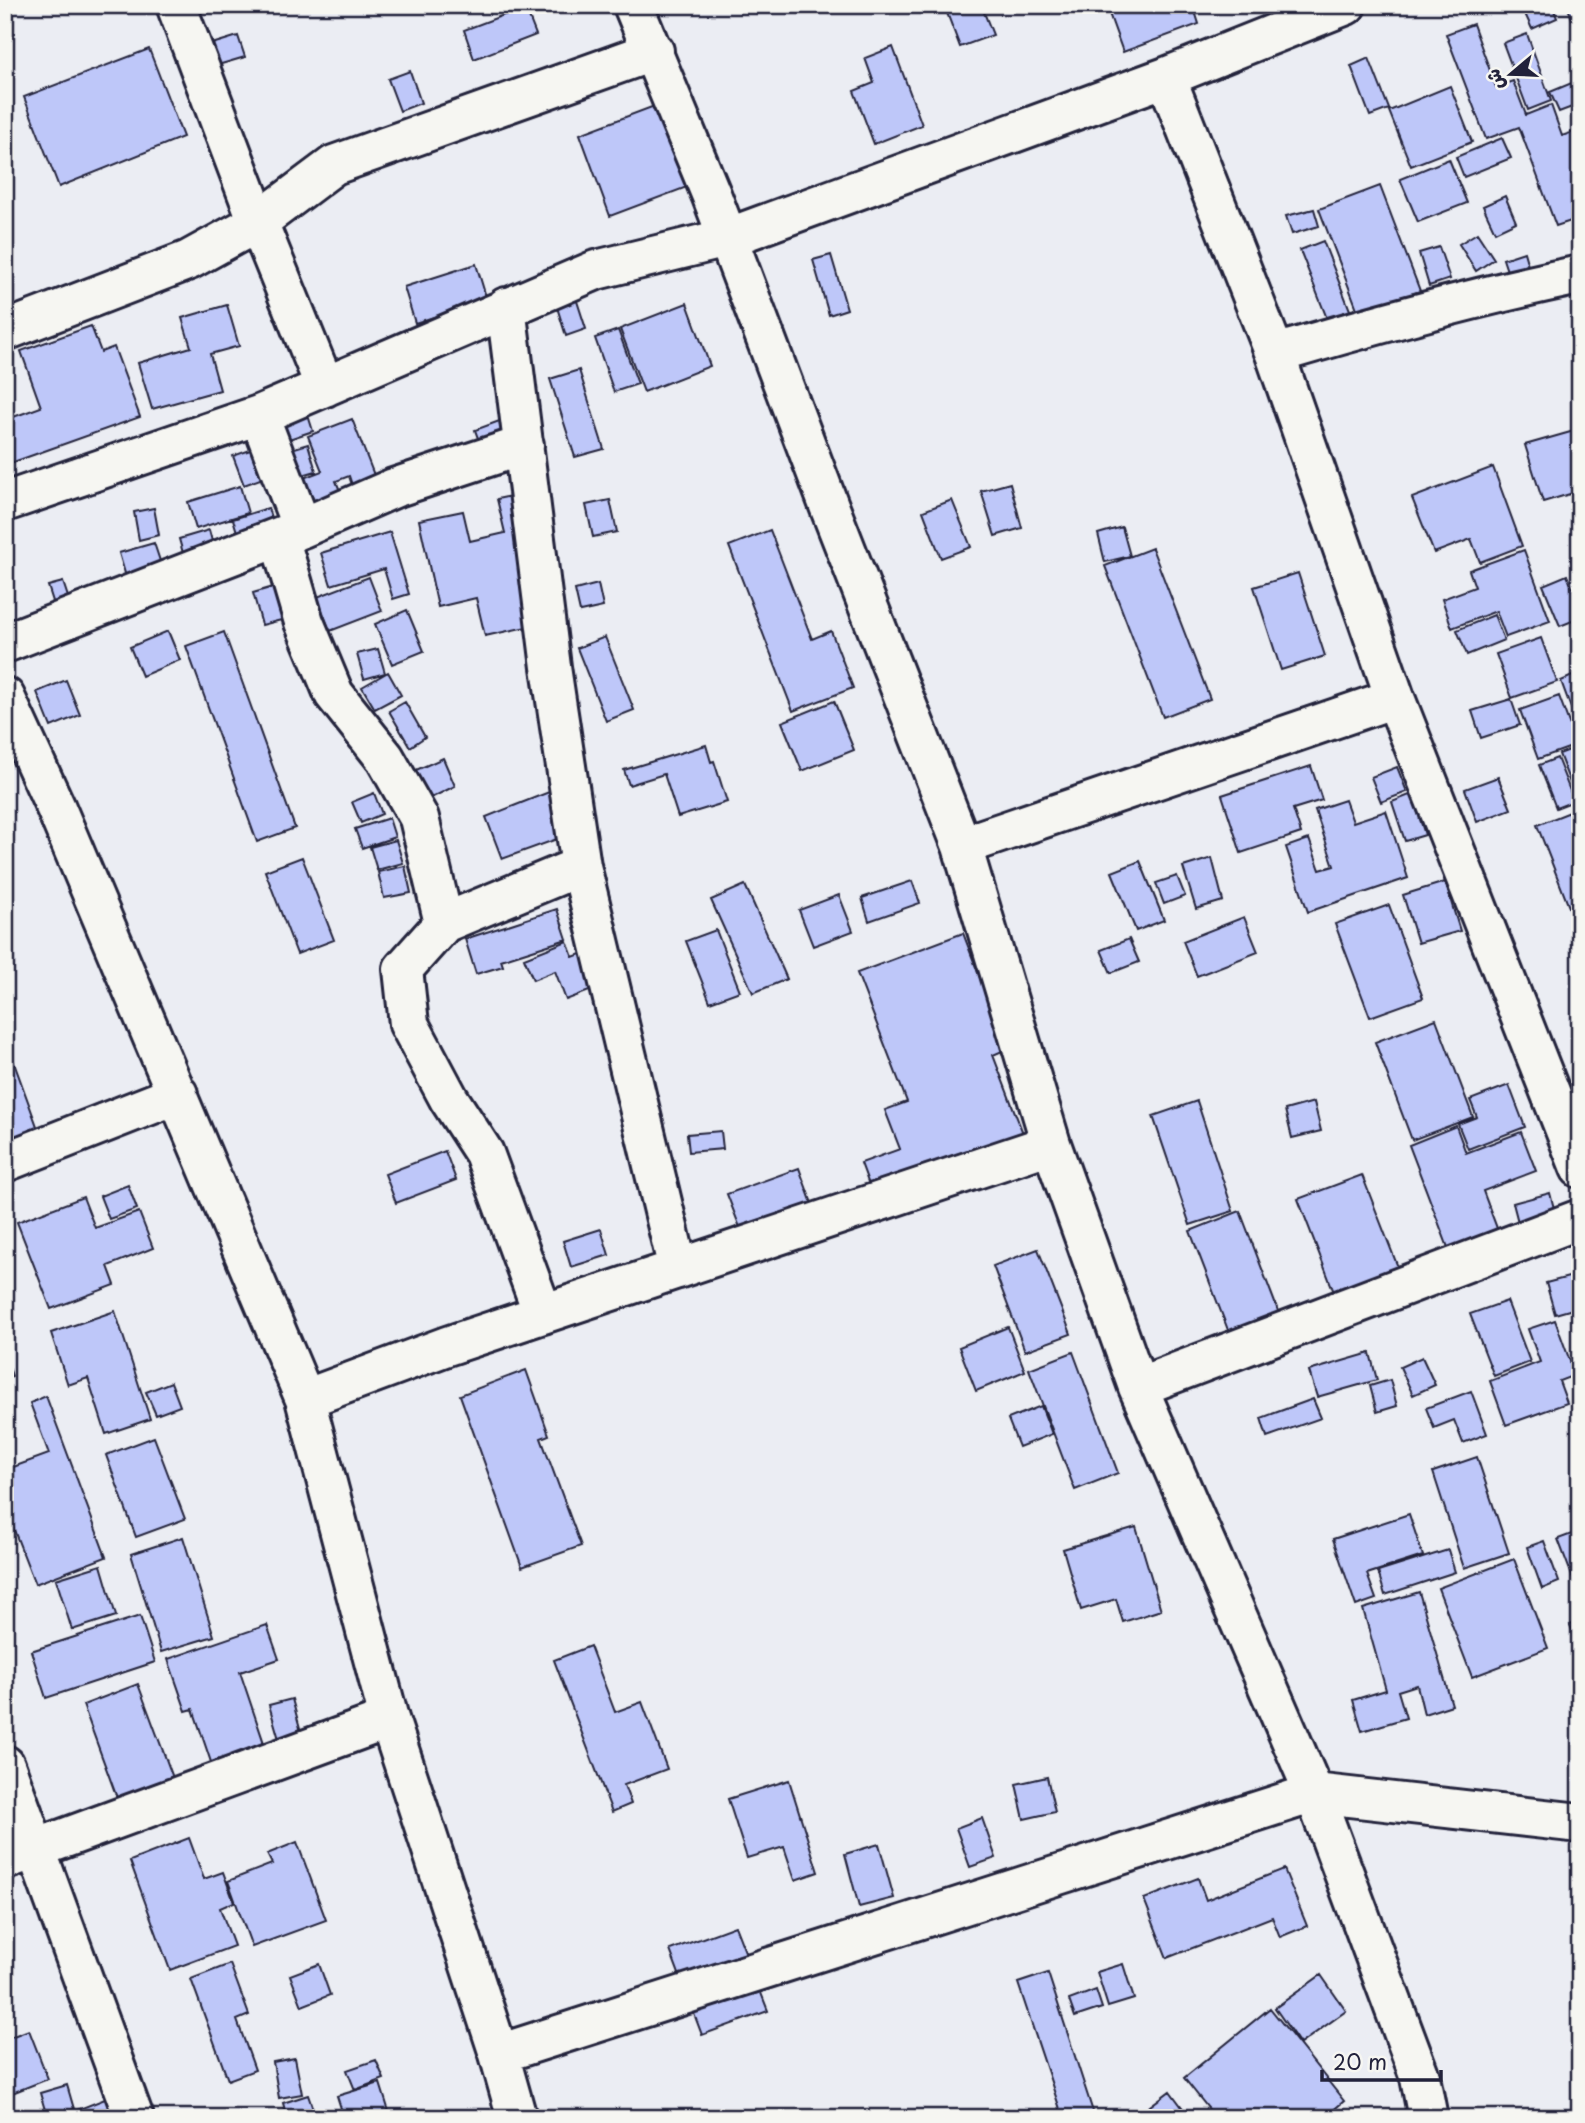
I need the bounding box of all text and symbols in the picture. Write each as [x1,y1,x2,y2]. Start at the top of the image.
north arrow [1476,38,1546,108]
text: ش [1477,65,1511,94]
scale bar [1322,2039,1442,2083]
text: 20 m [1333,2045,1387,2077]

